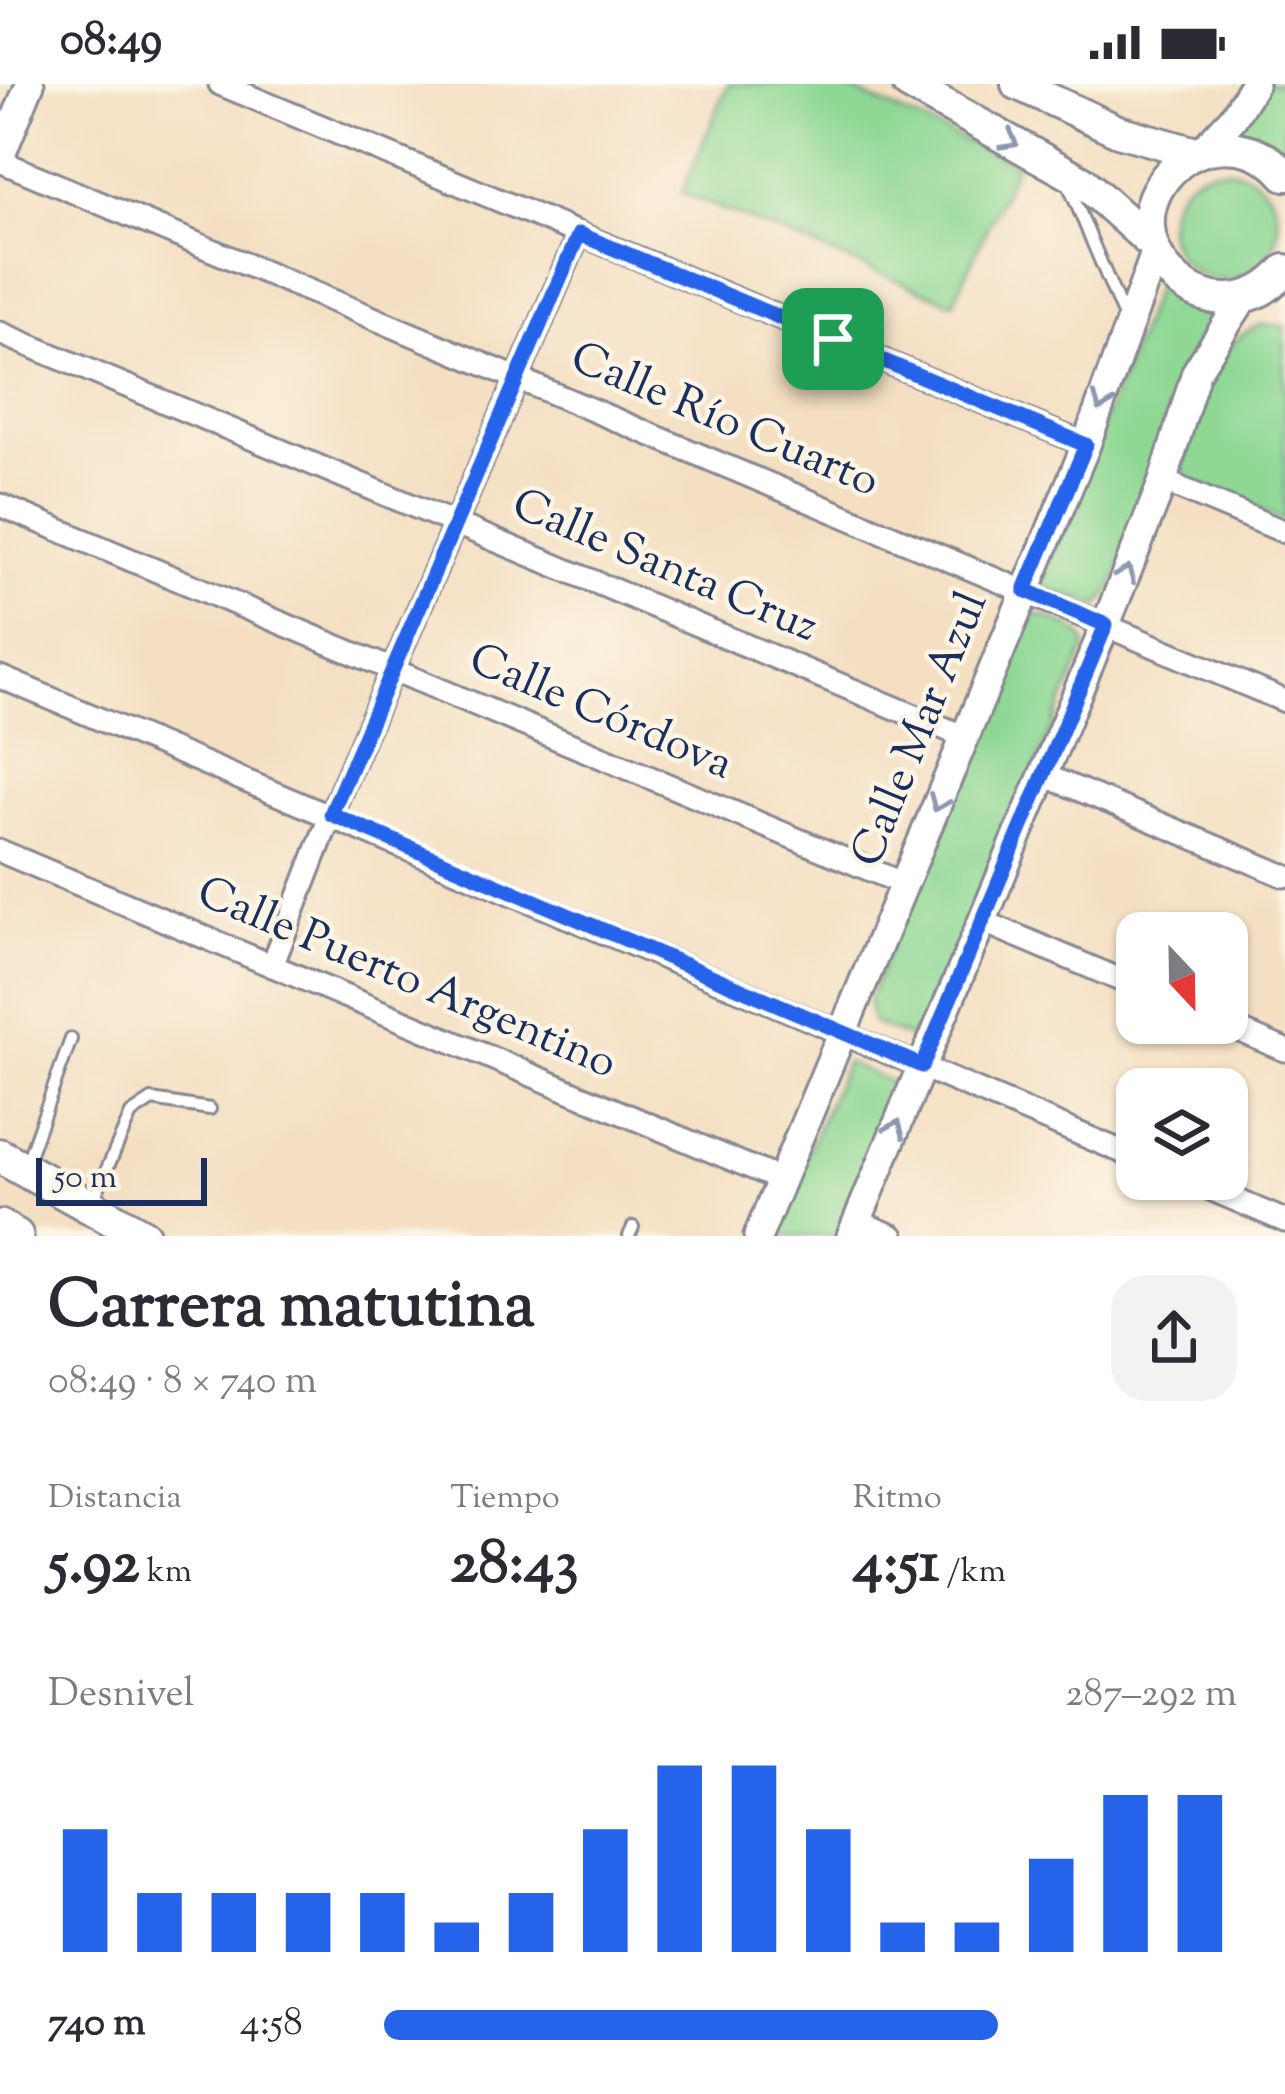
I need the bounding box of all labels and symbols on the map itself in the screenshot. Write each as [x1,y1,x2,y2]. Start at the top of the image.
one-way arrow [997,127,1019,150]
pin [782,288,884,390]
street label: Calle Río Cuarto [560,328,888,516]
one-way arrow [1091,391,1116,412]
street label: Calle Santa Cruz [501,474,827,662]
one-way arrow [1112,564,1136,585]
street label: Calle Mar Azul [837,583,1007,877]
street label: Calle Córdova [458,629,742,799]
one-way arrow [928,791,952,812]
street label: Calle Puerto Argentino [186,862,626,1098]
north arrow [1116,912,1248,1044]
one-way arrow [882,1119,906,1140]
scale bar [36,1152,207,1205]

